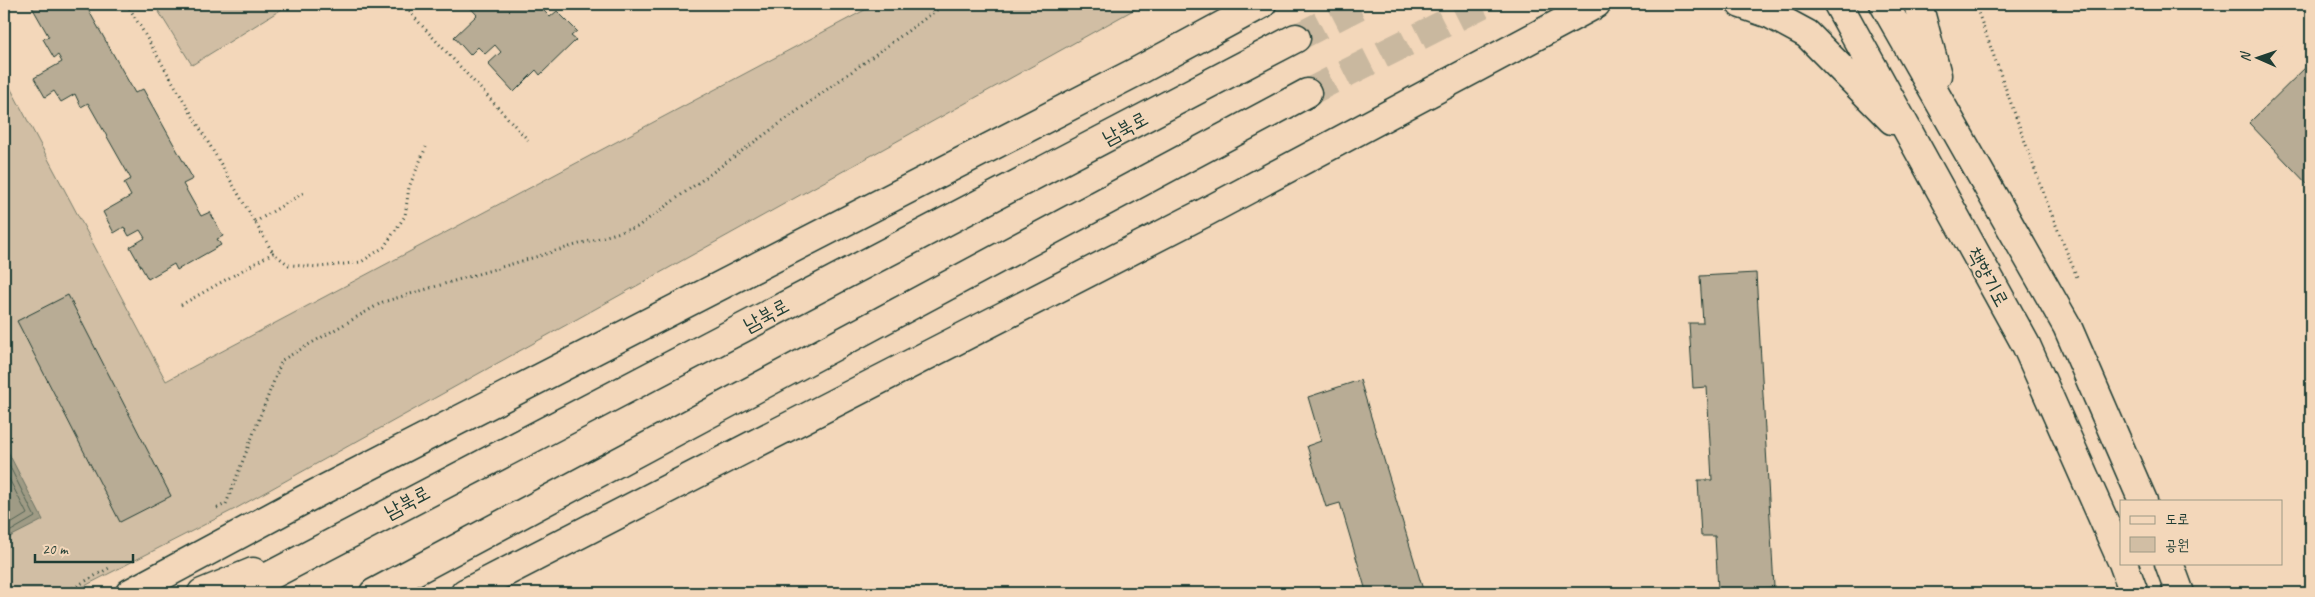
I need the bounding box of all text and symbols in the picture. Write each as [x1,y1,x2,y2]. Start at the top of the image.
north arrow [2232,32,2282,82]
text: N [2237,51,2254,62]
street label: 남북로 [1098,106,1152,150]
street label: 책향기로 [1961,243,2015,311]
street label: 남북로 [739,293,793,337]
street label: 남북로 [380,480,434,524]
legend [2120,500,2282,564]
text: 도로 [2165,510,2189,529]
scale bar [35,532,132,564]
text: 공원 [2165,536,2189,555]
text: 20 m [42,540,69,559]

